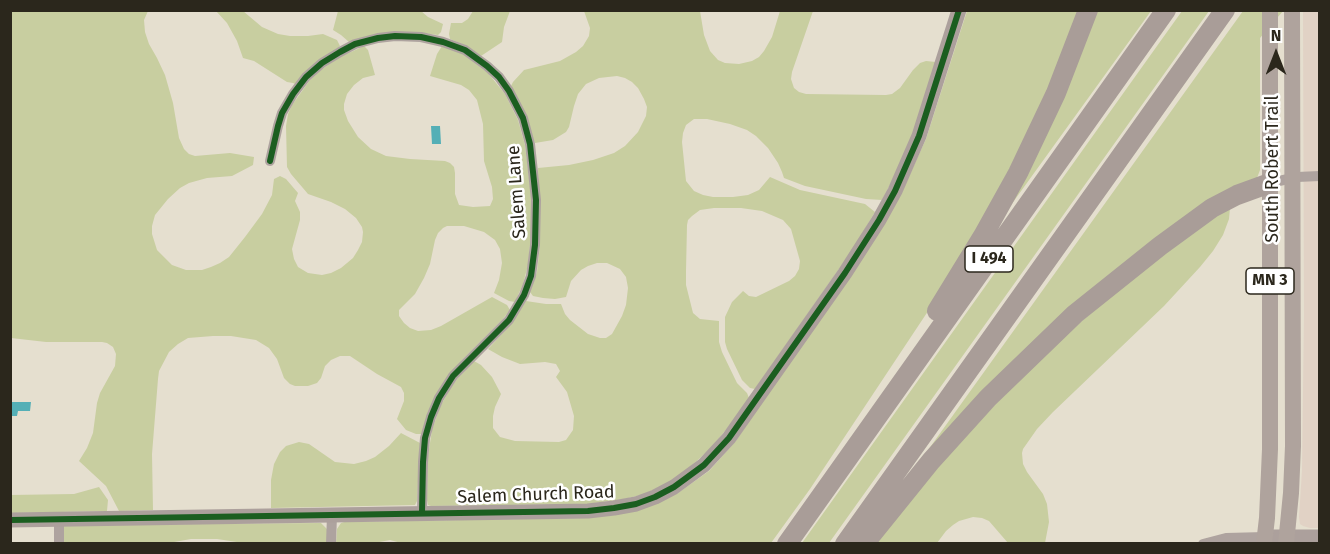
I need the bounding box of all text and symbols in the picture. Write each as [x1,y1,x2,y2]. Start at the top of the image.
north arrow [1246,24,1306,84]
text: N [1271,26,1281,45]
street label: South Robert Trail [1262,95,1284,243]
street label: Salem Lane [503,145,531,239]
road number: I 494 [965,246,1013,272]
road number: MN 3 [1246,268,1294,294]
street label: Salem Church Road [457,481,615,509]

